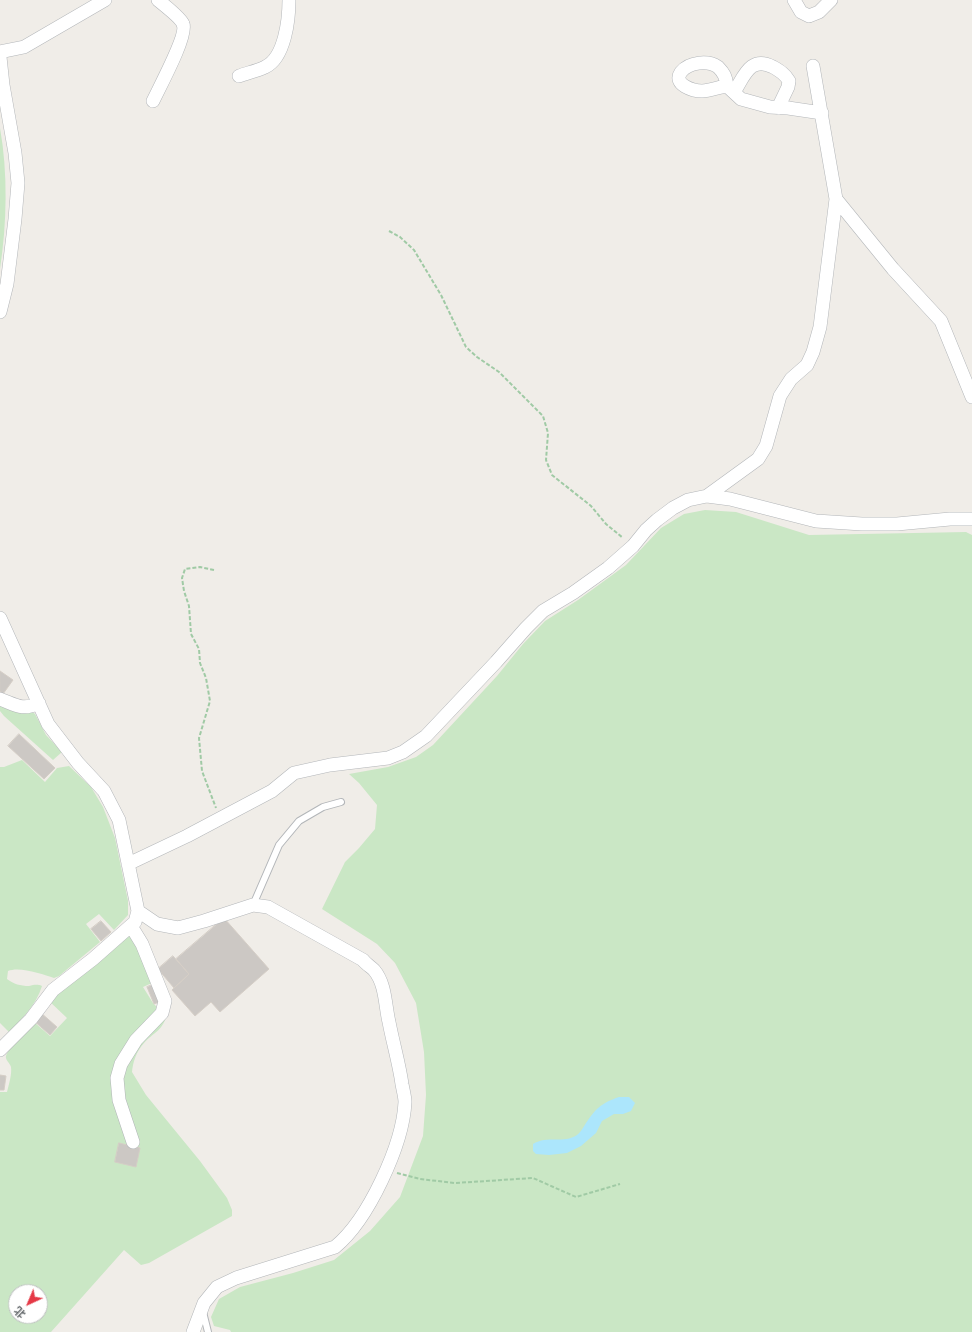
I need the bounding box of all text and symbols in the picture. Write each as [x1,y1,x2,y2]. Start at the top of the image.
north arrow [8,1284,48,1324]
text: 北 [11,1303,29,1321]

